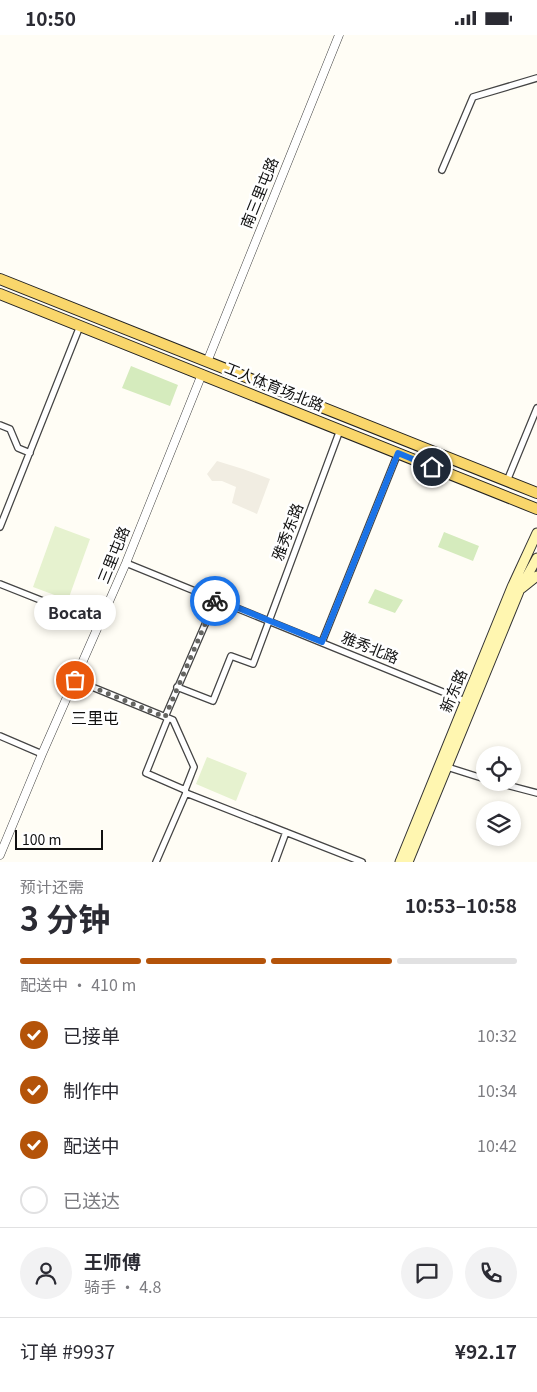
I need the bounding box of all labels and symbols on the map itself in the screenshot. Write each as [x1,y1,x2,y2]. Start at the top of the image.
street label: 南三里屯路 [235,154,282,231]
street label: 工人体育场北路 [222,356,327,415]
pin [411,446,453,488]
street label: 雅秀东路 [266,500,307,563]
street label: 三里屯路 [92,523,134,586]
courier [190,576,240,626]
callout: Bocata [34,595,116,630]
street label: 雅秀北路 [339,626,402,668]
pin [54,659,96,701]
street label: 新东路 [434,666,471,715]
district label: 三里屯 [71,705,119,729]
scale bar [15,827,102,850]

